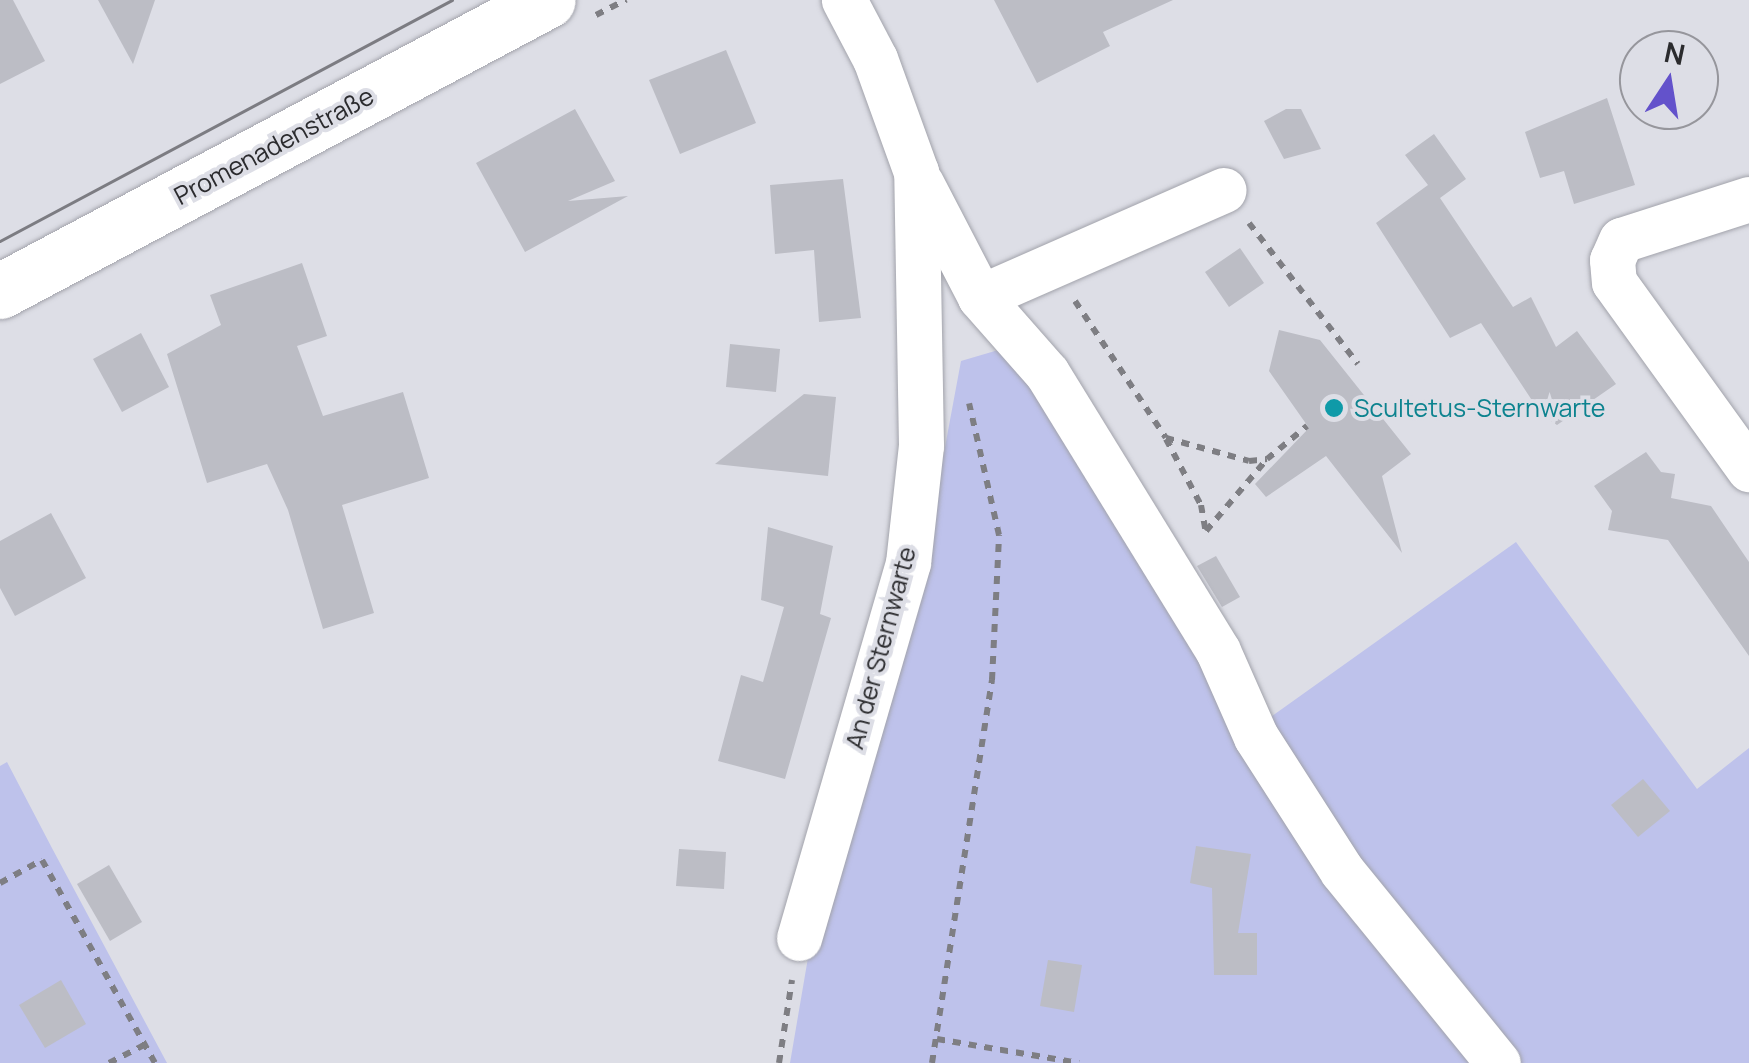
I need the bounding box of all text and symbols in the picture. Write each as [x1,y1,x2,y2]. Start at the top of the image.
north arrow [1619,30,1719,130]
text: N [1661,32,1689,73]
street label: Promenadenstraße [169,81,379,211]
place label: Scultetus-Sternwarte [1354,393,1605,423]
marker: Scultetus-Sternwarte [1323,397,1345,419]
street label: An der Sternwarte [840,544,922,752]

